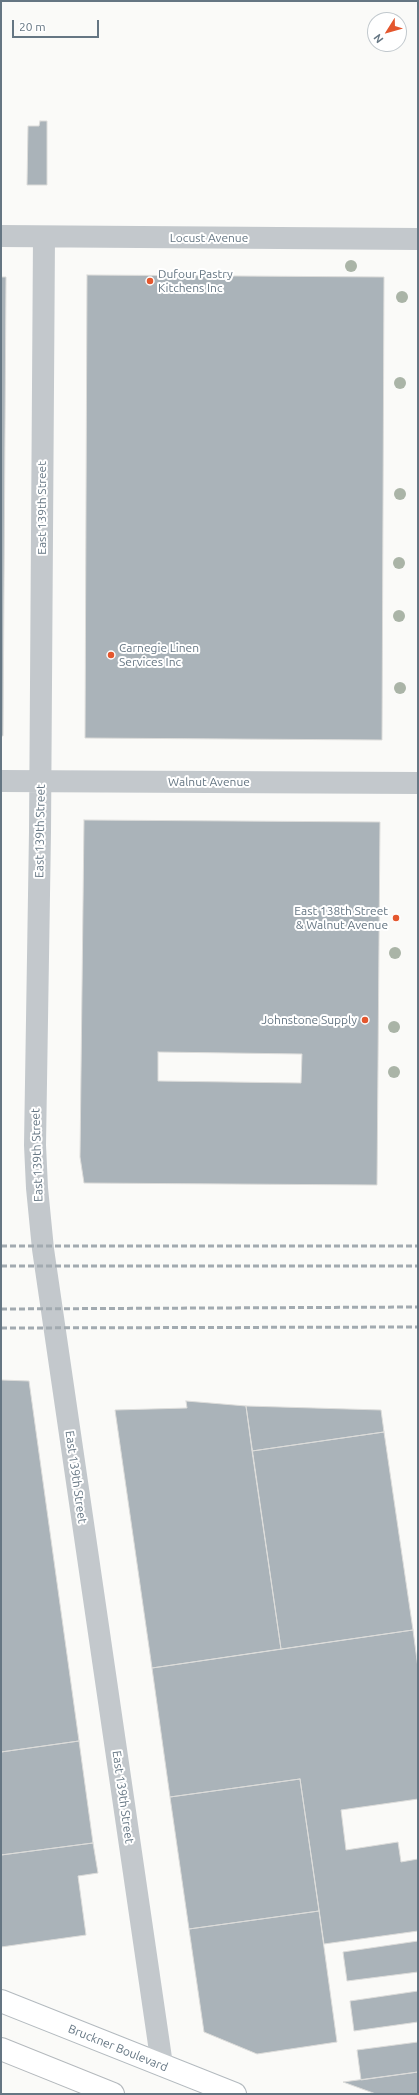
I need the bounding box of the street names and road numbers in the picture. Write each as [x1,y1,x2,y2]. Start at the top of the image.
street label: Locust Avenue [170,231,248,245]
street label: East 139th Street [35,461,49,555]
street label: Walnut Avenue [168,775,250,789]
street label: East 139th Street [32,784,48,878]
street label: East 139th Street [28,1108,46,1202]
street label: East 139th Street [62,1430,90,1524]
street label: East 139th Street [109,1750,137,1844]
street label: Bruckner Boulevard [66,2021,170,2075]

